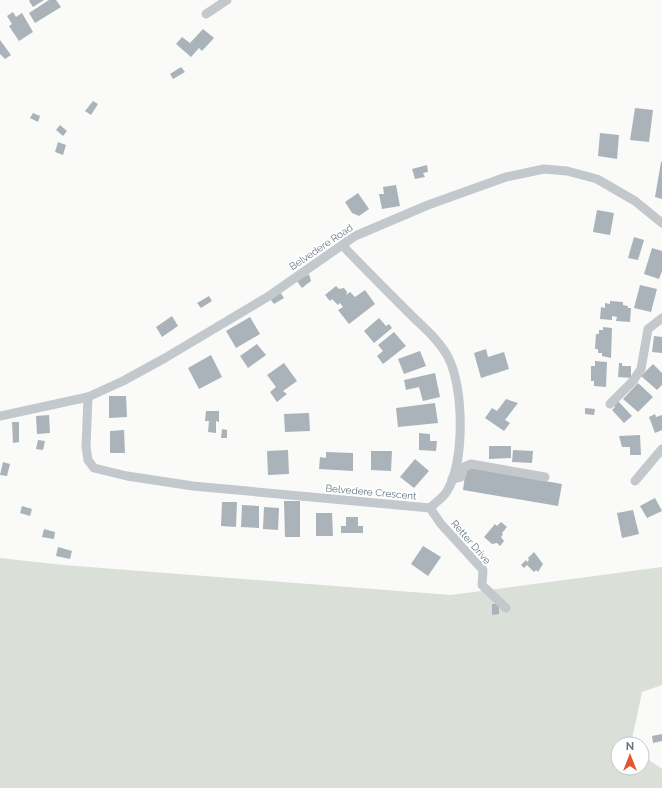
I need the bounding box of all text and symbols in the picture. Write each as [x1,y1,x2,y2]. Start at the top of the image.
street label: Belvedere Road [287,222,355,272]
street label: Belvedere Crescent [325,483,418,502]
street label: Retter Drive [449,518,493,566]
north arrow [610,736,650,776]
text: N [626,740,634,753]

